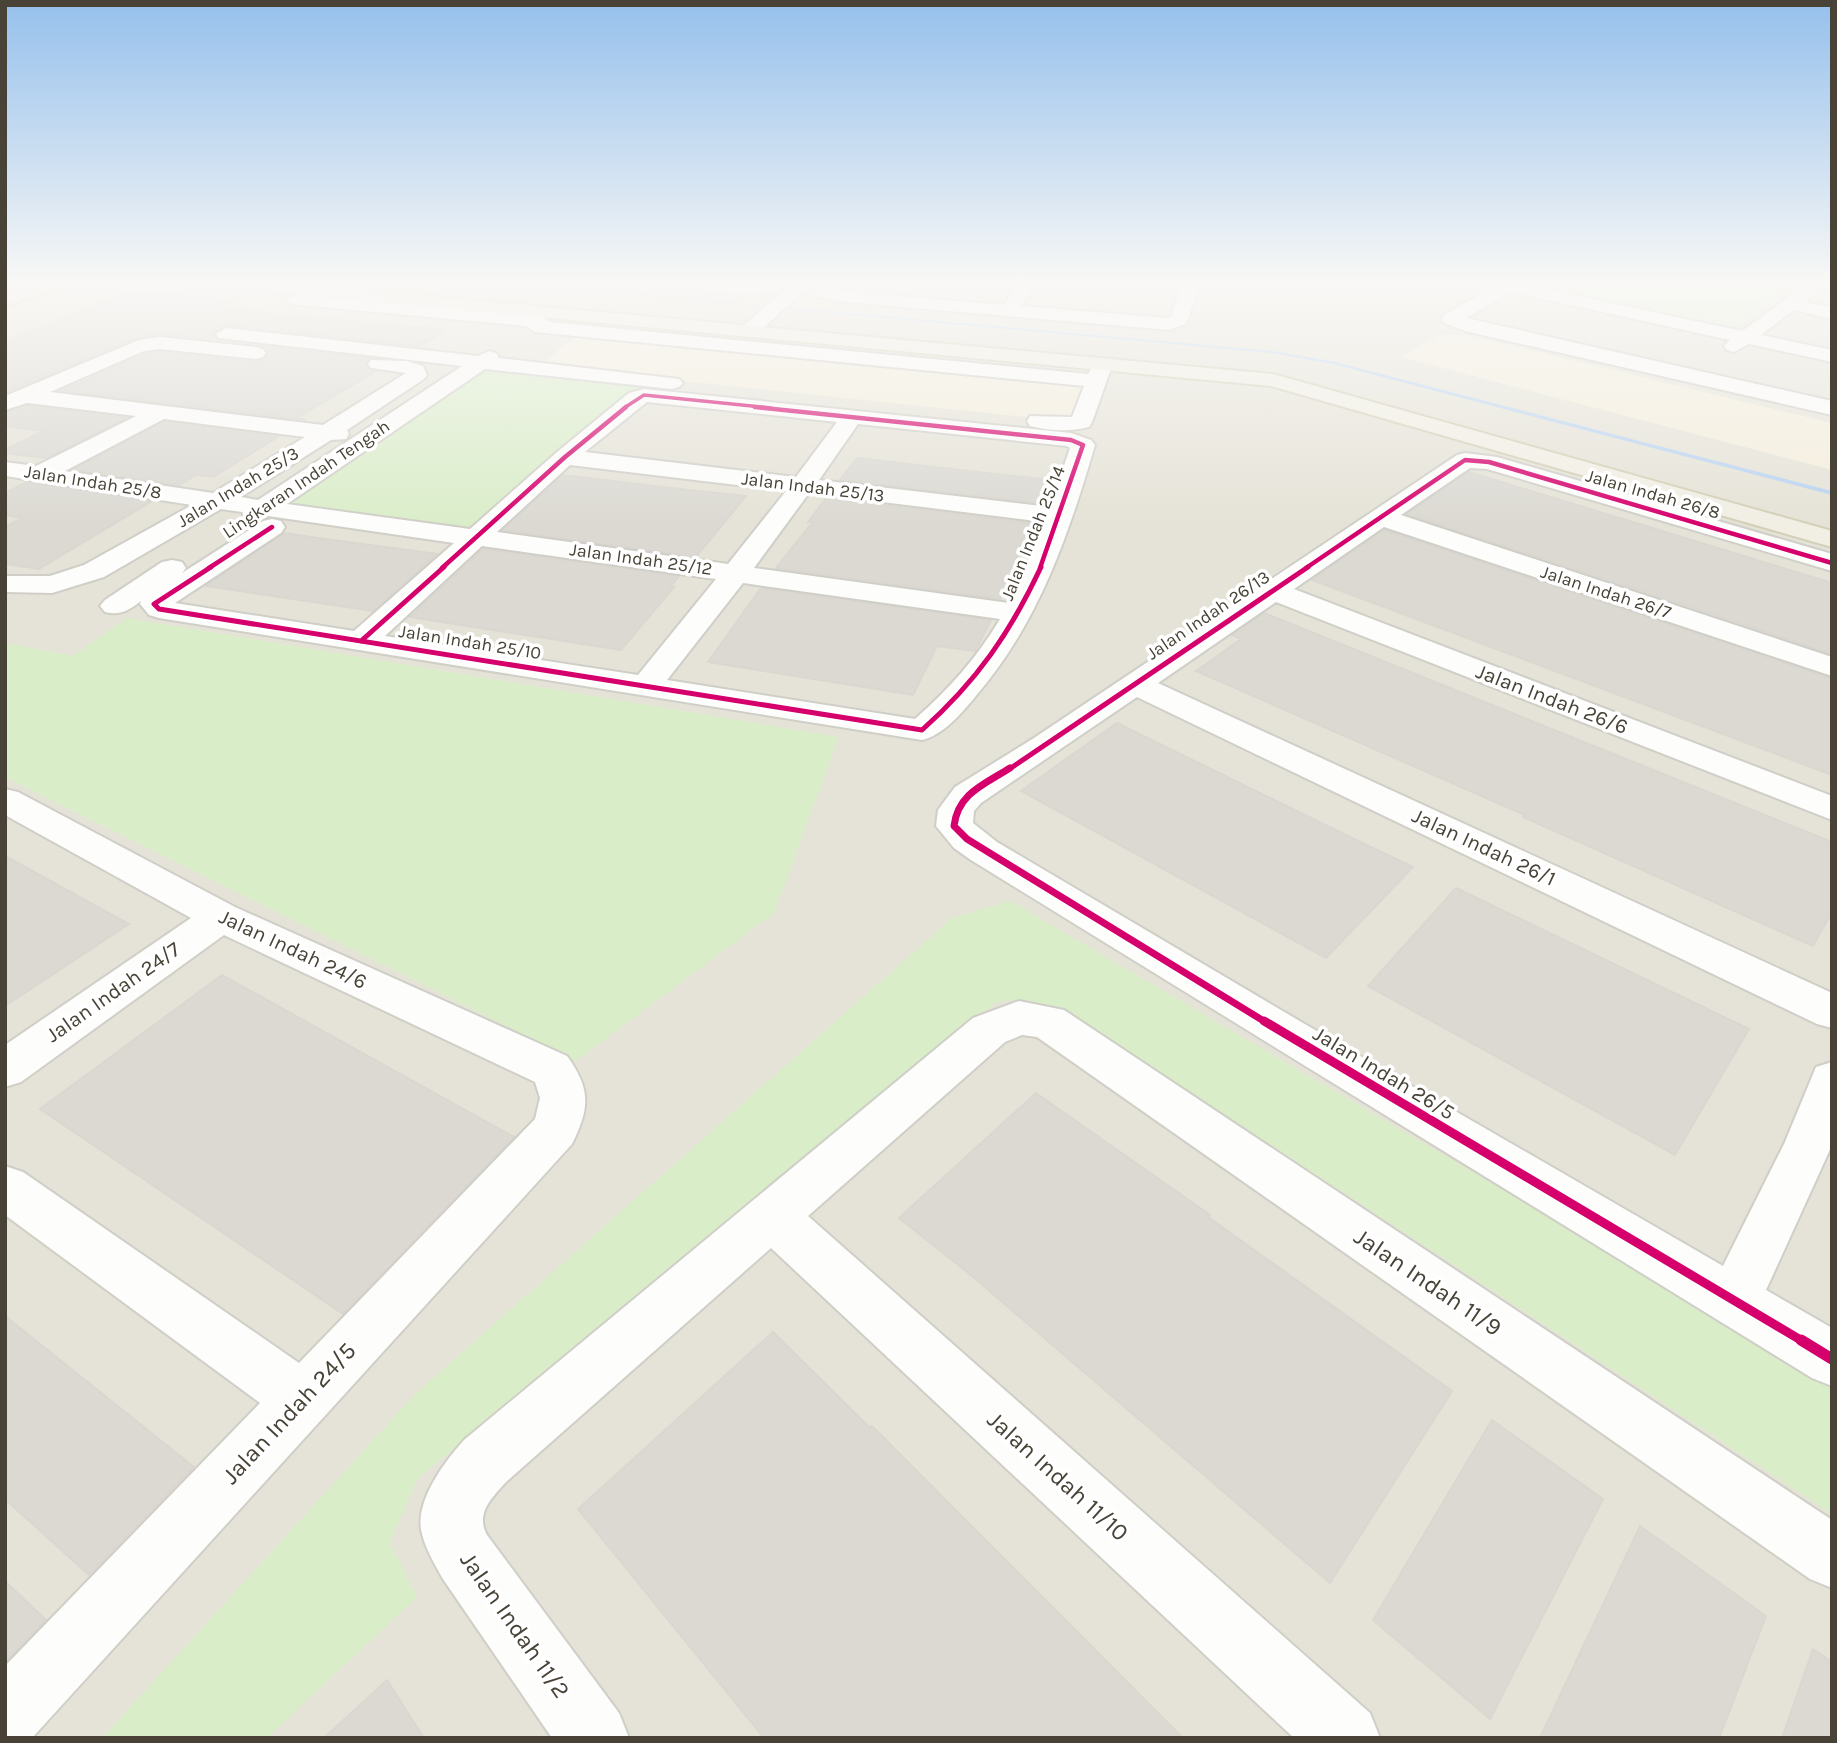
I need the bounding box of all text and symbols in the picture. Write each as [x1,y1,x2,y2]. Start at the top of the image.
street label: Lingkaran Indah Tengah [218,415,394,543]
street label: Jalan Indah 25/3 [173,442,303,532]
street label: Jalan Indah 25/8 [23,460,163,504]
street label: Jalan Indah 25/14 [996,462,1070,604]
street label: Jalan Indah 26/8 [1583,464,1723,524]
street label: Jalan Indah 25/13 [740,467,886,507]
street label: Jalan Indah 25/12 [568,538,714,580]
street label: Jalan Indah 26/7 [1538,561,1675,624]
street label: Jalan Indah 26/13 [1142,566,1274,664]
street label: Jalan Indah 25/10 [397,620,543,664]
street label: Jalan Indah 26/6 [1473,659,1631,739]
street label: Jalan Indah 26/1 [1408,803,1560,891]
street label: Jalan Indah 24/6 [215,904,371,994]
street label: Jalan Indah 24/7 [41,937,185,1047]
street label: Jalan Indah 26/5 [1309,1021,1459,1125]
street label: Jalan Indah 11/9 [1349,1222,1507,1342]
street label: Jalan Indah 24/5 [216,1337,362,1489]
street label: Jalan Indah 11/10 [982,1405,1134,1547]
street label: Jalan Indah 11/2 [454,1547,576,1703]

